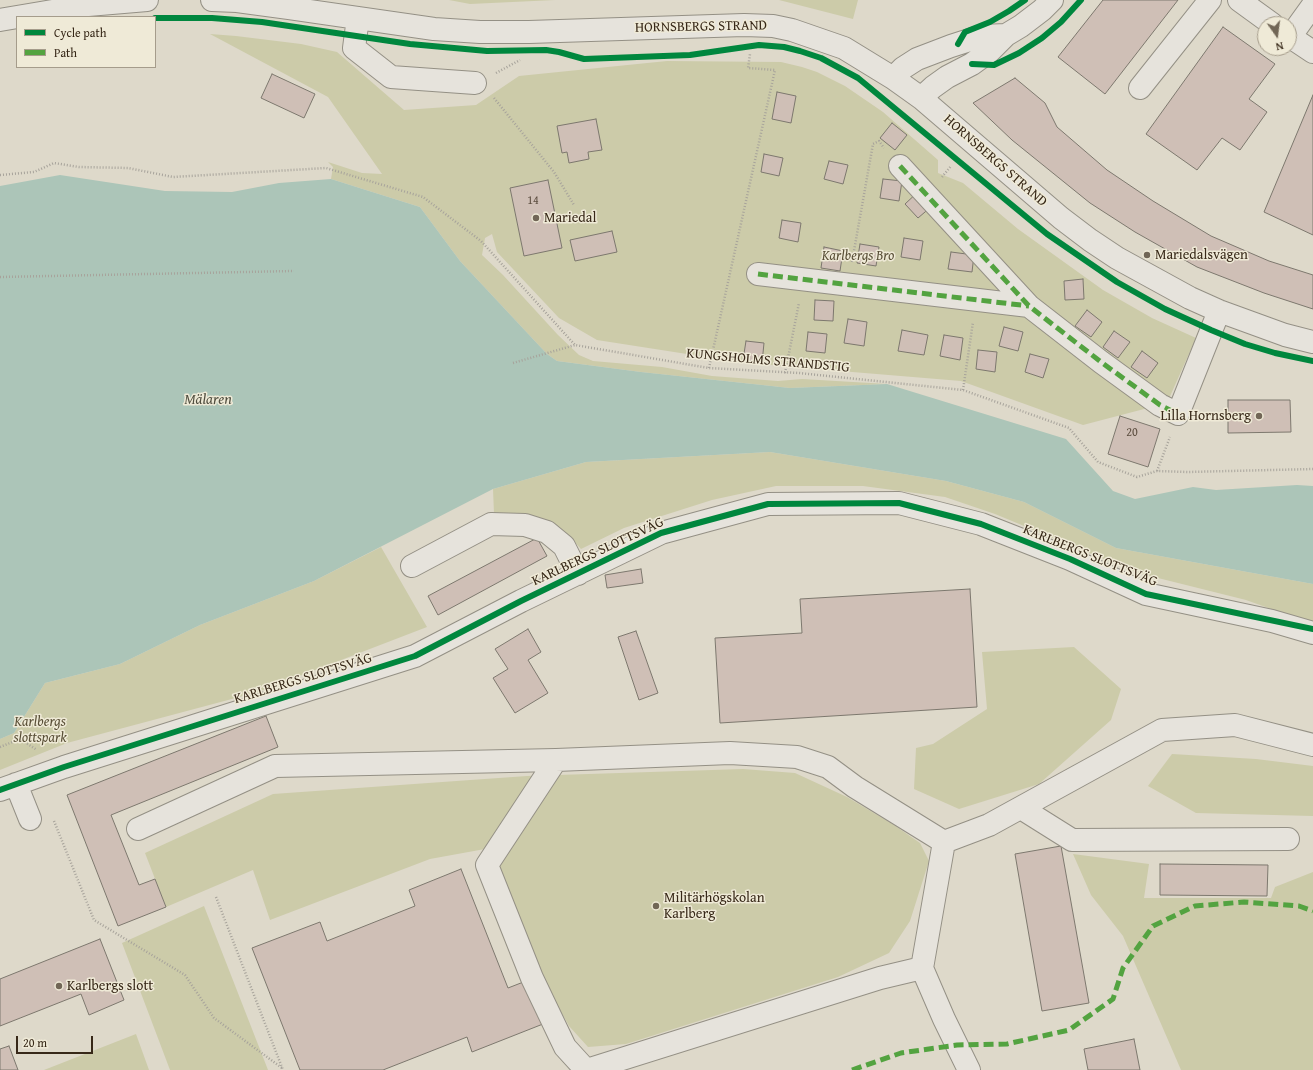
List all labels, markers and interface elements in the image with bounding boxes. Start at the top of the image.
legend [16,16,156,68]
north arrow [1257,16,1297,56]
street label: HORNSBERGS STRAND [635,17,767,37]
text: Cycle path [54,24,106,41]
text: N [1274,38,1285,55]
text: Path [54,44,77,61]
street label: HORNSBERGS STRAND [940,111,1050,211]
house number: 14 [527,194,539,208]
place label: Mariedal [544,210,596,226]
marker: Mariedal [531,213,541,223]
place label: Mariedalsvägen [1155,247,1248,263]
park label: Karlbergs Bro [822,248,894,264]
marker: Mariedalsvägen [1142,250,1152,260]
street label: KUNGSHOLMS STRANDSTIG [686,345,850,377]
water label: Mälaren [184,391,232,409]
place label: Lilla Hornsberg [1161,408,1251,424]
marker: Lilla Hornsberg [1254,411,1264,421]
house number: 20 [1126,426,1138,440]
street label: KARLBERGS SLOTTSVÄG [529,514,667,590]
street label: KARLBERGS SLOTTSVÄG [1020,521,1160,591]
street label: KARLBERGS SLOTTSVÄG [232,650,374,708]
park label: Karlbergs slottspark [13,714,67,746]
place label: Militärhögskolan Karlberg [664,890,765,922]
marker: Militärhögskolan Karlberg [651,901,661,911]
place label: Karlbergs slott [67,978,153,994]
marker: Karlbergs slott [54,981,64,991]
scale bar [18,1028,95,1054]
text: 20 m [23,1034,47,1051]

